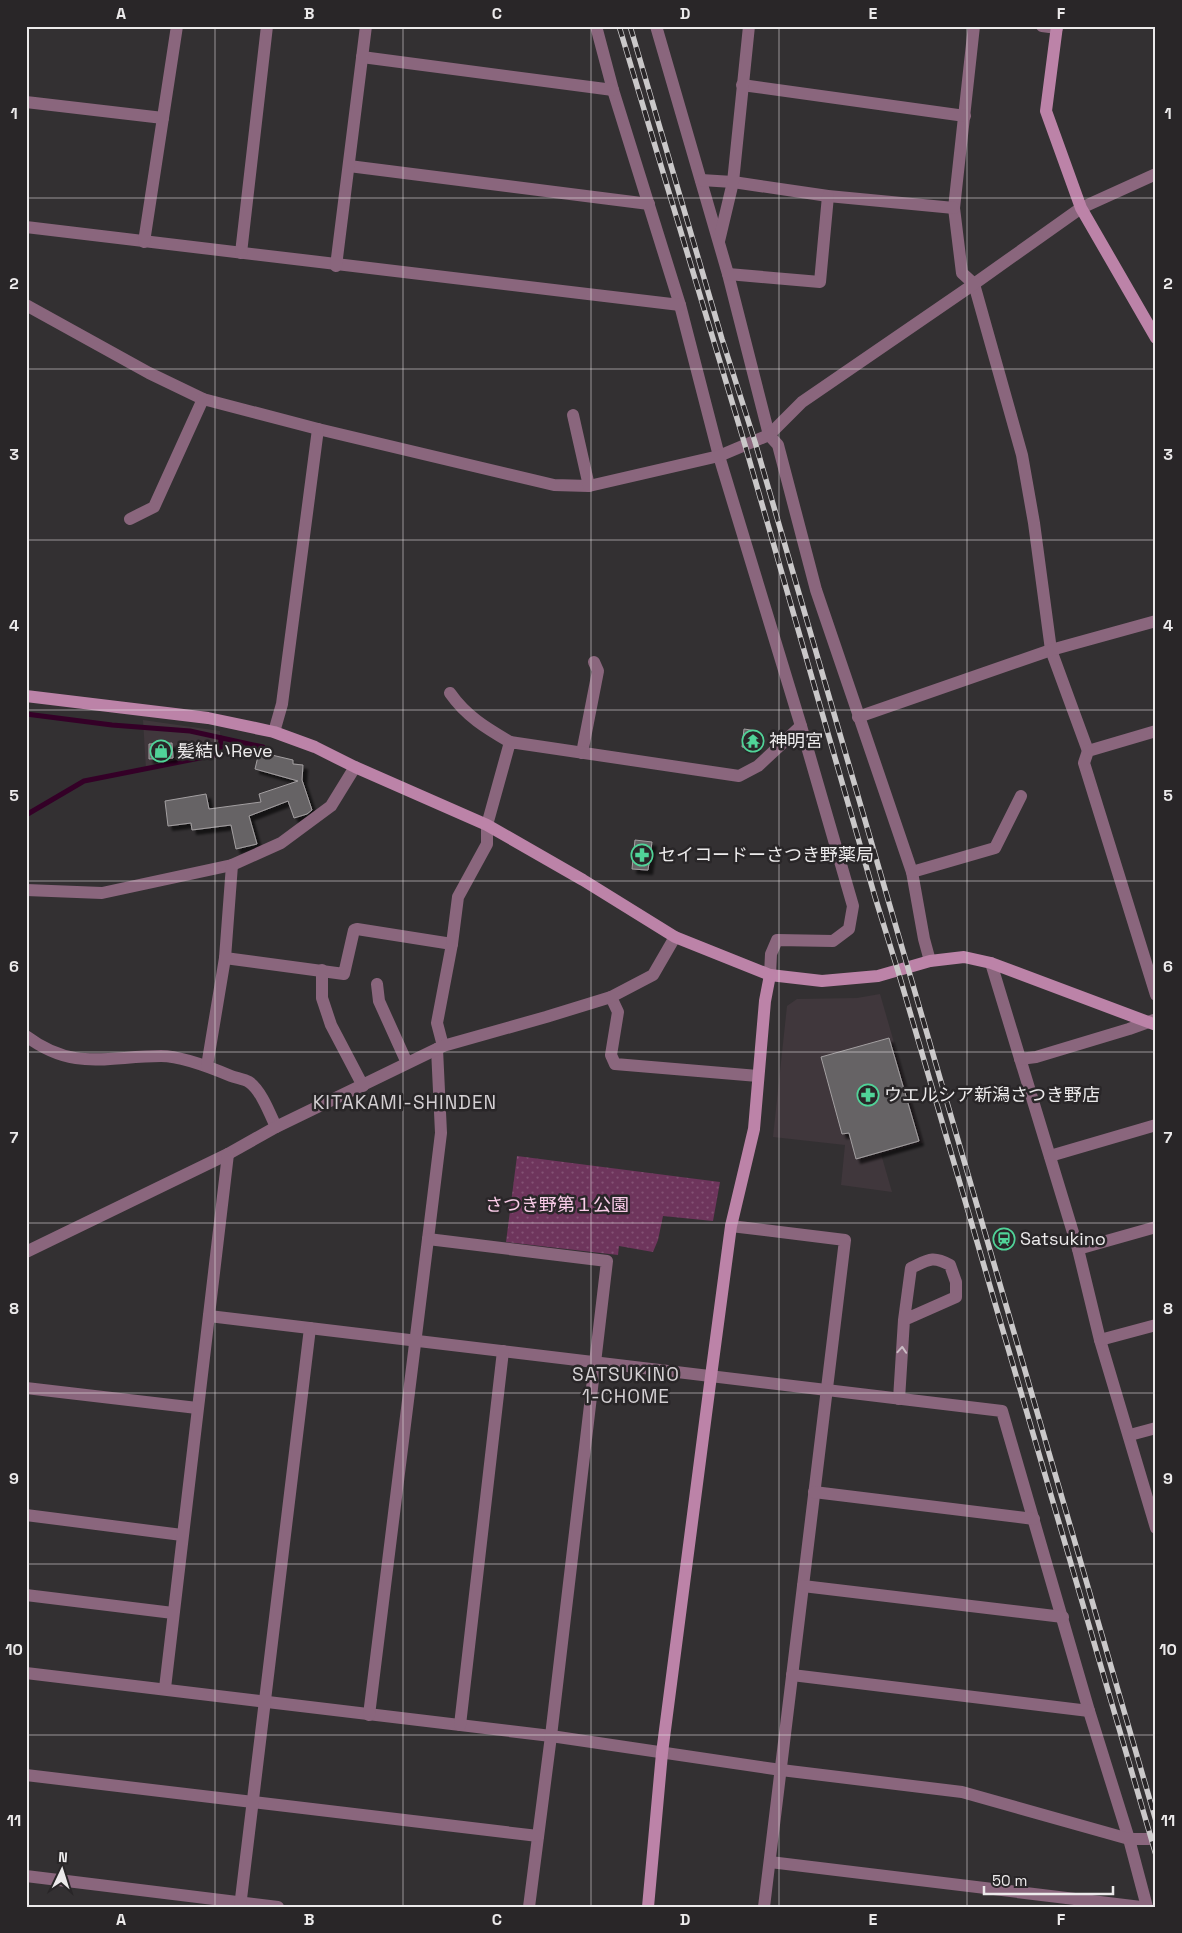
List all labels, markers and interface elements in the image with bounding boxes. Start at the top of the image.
text: A [116,3,126,24]
text: B [304,3,314,24]
text: C [492,3,502,24]
text: D [680,3,690,24]
text: E [869,3,878,24]
text: F [1057,3,1066,24]
text: 1 [10,103,18,124]
text: 1 [1164,103,1172,124]
text: 2 [9,273,19,294]
text: 2 [1163,273,1173,294]
text: 3 [9,444,19,465]
text: 3 [1163,444,1173,465]
text: 4 [9,615,19,636]
text: 4 [1163,615,1173,636]
temple icon: 神明宮 [741,729,765,753]
place label: 神明宮 [769,729,823,752]
shop icon: 髪結いReve [149,739,173,763]
place label: 髪結いReve [177,739,273,762]
text: 5 [9,785,19,806]
text: 5 [1163,785,1173,806]
pharmacy icon: セイコードーさつき野薬局 [630,843,654,867]
place label: セイコードーさつき野薬局 [658,843,874,866]
text: 6 [9,956,19,977]
text: 6 [1163,956,1173,977]
pharmacy icon: ウエルシア新潟さつき野店 [856,1083,880,1107]
place label: ウエルシア新潟さつき野店 [884,1083,1100,1106]
district label: KITAKAMI-SHINDEN [313,1090,497,1115]
text: 7 [10,1127,19,1148]
text: 7 [1164,1127,1173,1148]
park label: さつき野第１公園 [485,1193,629,1216]
station icon: Satsukino [992,1227,1016,1251]
place label: Satsukino [1020,1227,1106,1250]
text: 8 [9,1298,19,1319]
text: 8 [1163,1298,1173,1319]
one-way arrow [897,1346,908,1354]
district label: SATSUKINO 1-CHOME [572,1362,680,1409]
text: 9 [9,1468,19,1489]
text: 9 [1163,1468,1173,1489]
text: 10 [5,1639,23,1660]
text: 10 [1159,1639,1177,1660]
text: 11 [7,1810,21,1831]
text: 11 [1161,1810,1175,1831]
north arrow [38,1846,88,1896]
text: N [58,1848,68,1866]
scale bar [984,1863,1113,1895]
text: 50 m [992,1871,1027,1890]
text: A [116,1909,126,1930]
text: B [304,1909,314,1930]
text: C [492,1909,502,1930]
text: D [680,1909,690,1930]
text: E [869,1909,878,1930]
text: F [1057,1909,1066,1930]

